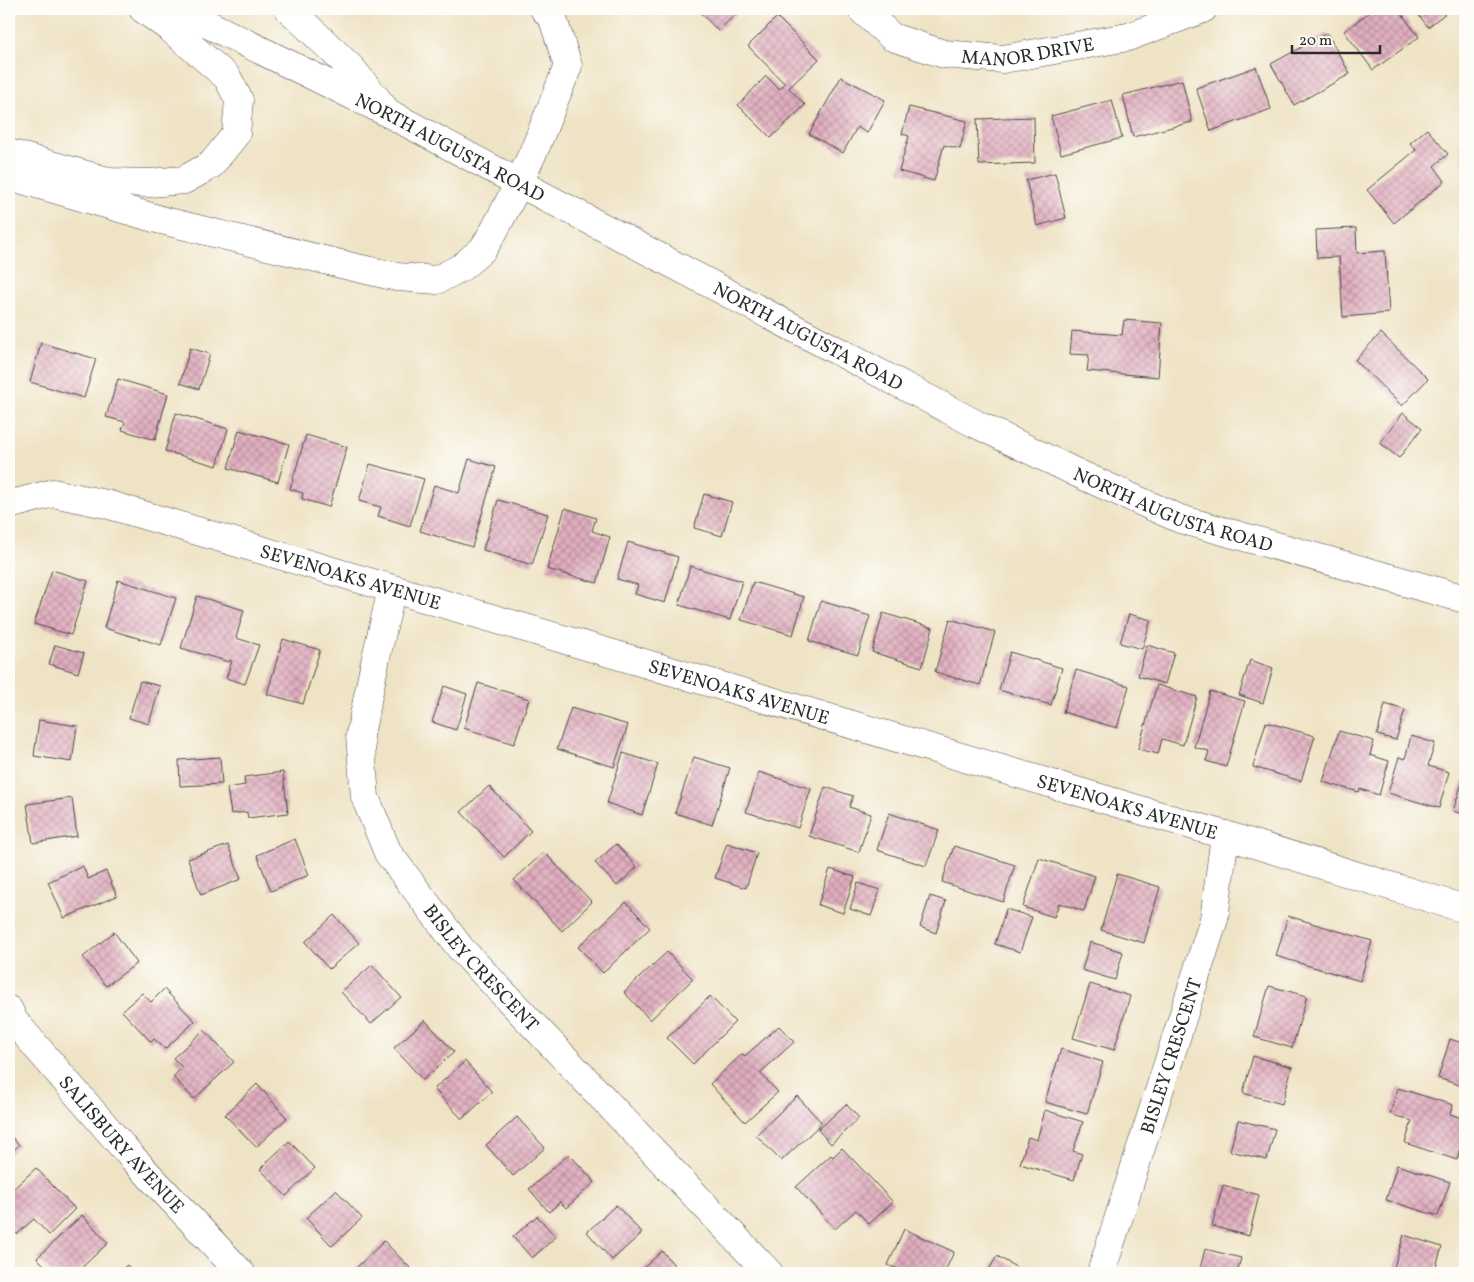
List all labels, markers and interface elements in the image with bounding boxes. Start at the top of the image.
scale bar [1292,22,1379,54]
text: 20 m [1299,31,1332,52]
street label: MANOR DRIVE [960,32,1097,74]
street label: NORTH AUGUSTA ROAD [350,88,549,209]
street label: NORTH AUGUSTA ROAD [708,277,907,398]
street label: NORTH AUGUSTA ROAD [1069,462,1276,559]
street label: SEVENOAKS AVENUE [257,539,444,617]
street label: SEVENOAKS AVENUE [645,654,832,732]
street label: SEVENOAKS AVENUE [1033,769,1221,847]
street label: BISLEY CRESCENT [416,899,544,1038]
street label: BISLEY CRESCENT [1135,975,1209,1138]
street label: SALISBURY AVENUE [52,1071,190,1220]

